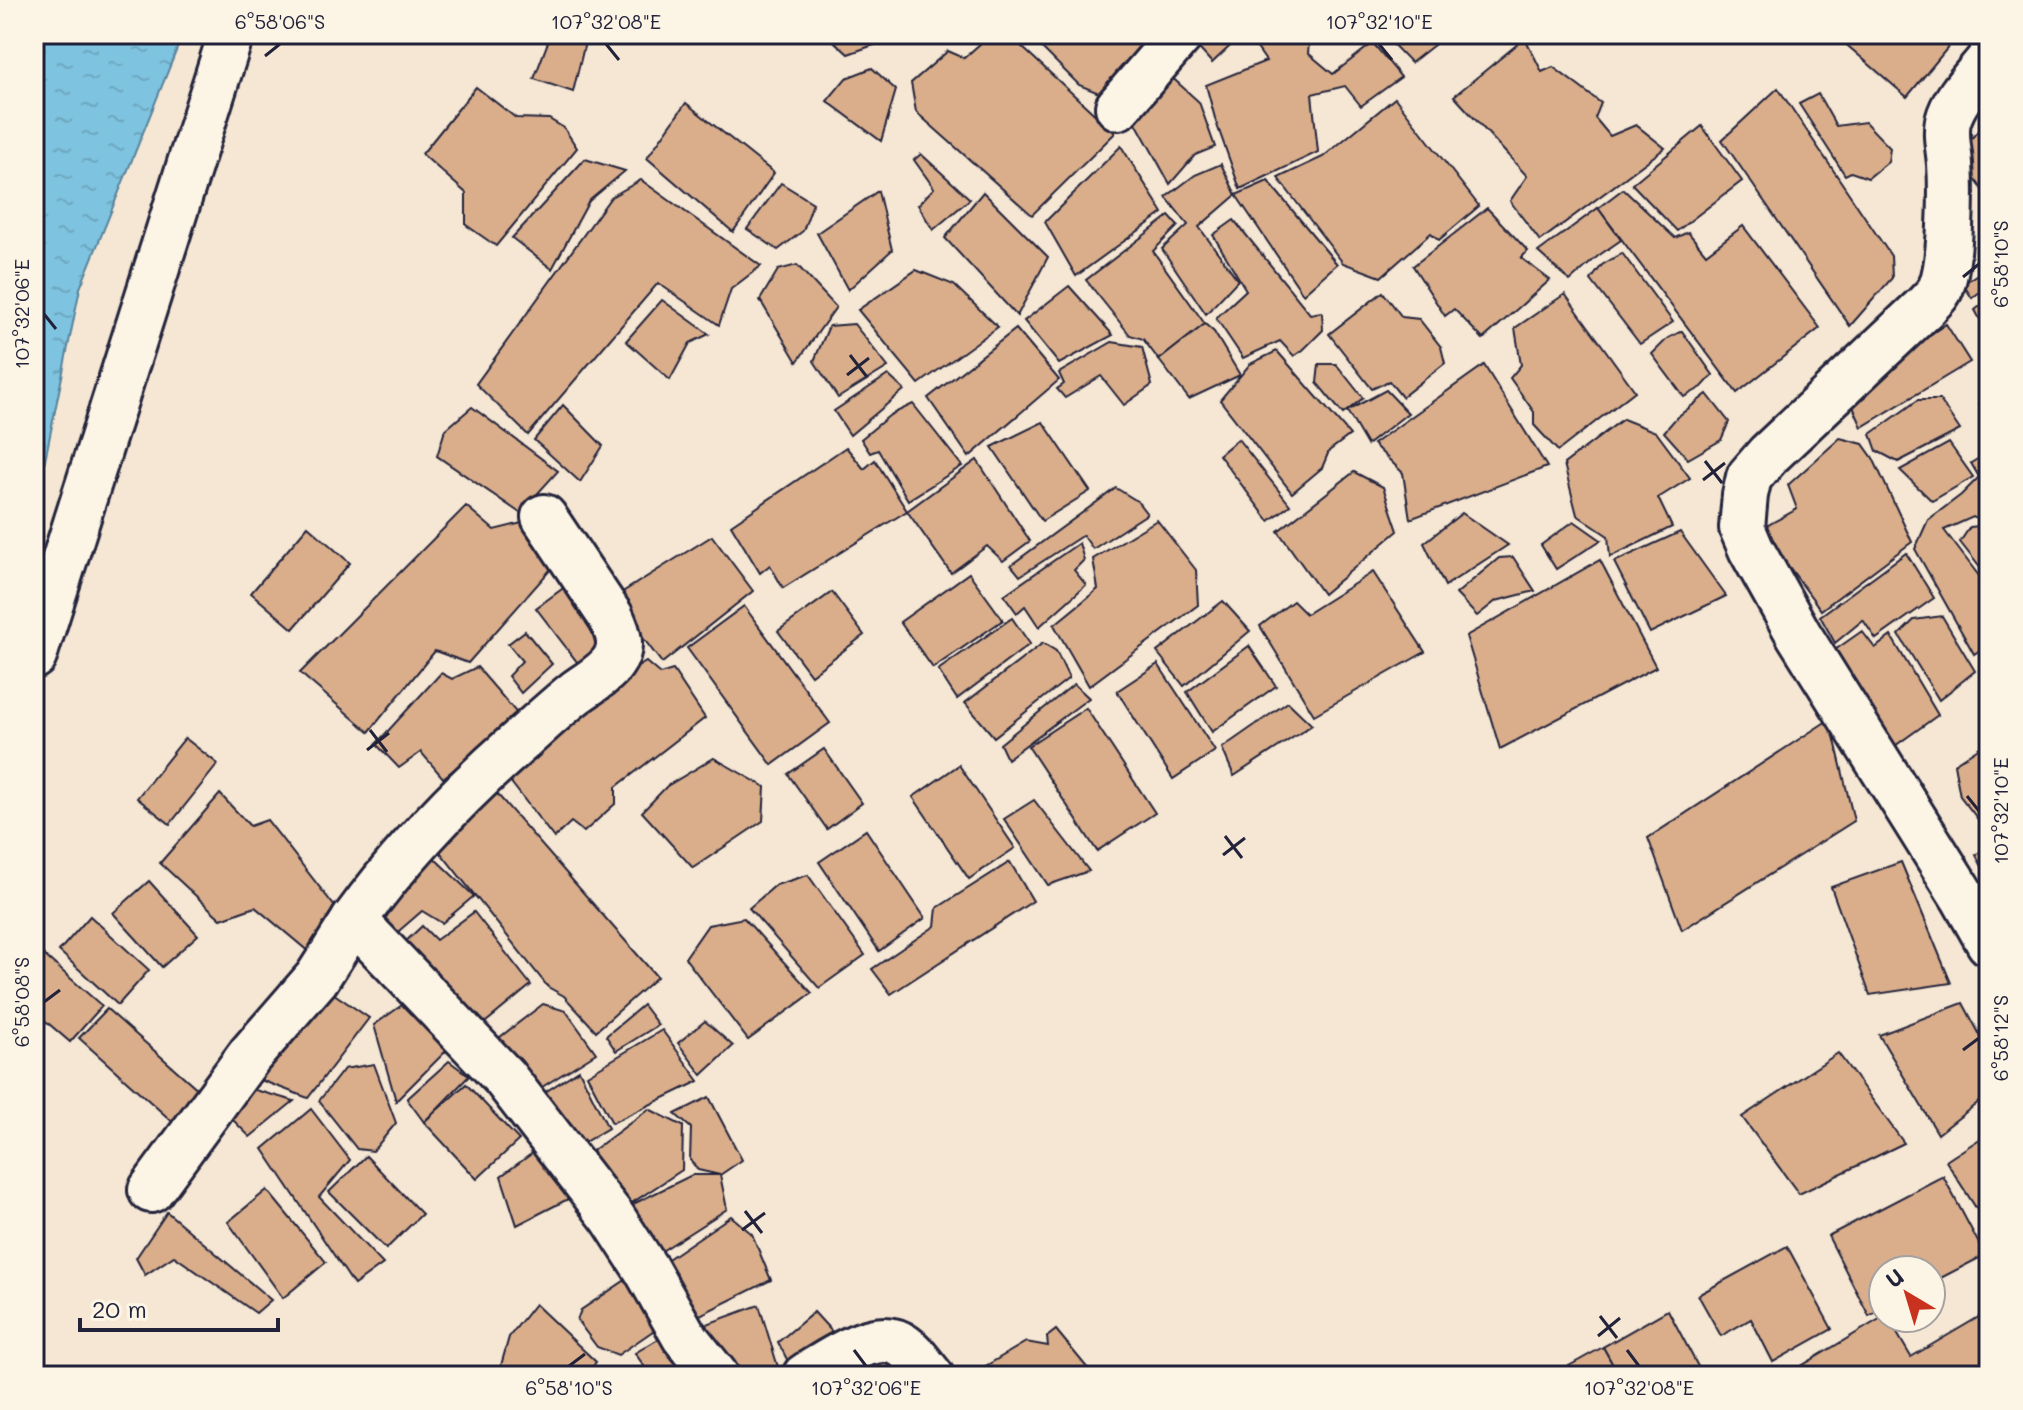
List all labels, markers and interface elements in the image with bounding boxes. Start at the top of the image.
text: 6°58'06"S [235,8,325,34]
text: 107°32'08"E [551,8,661,34]
text: 107°32'10"E [1325,8,1433,34]
text: 6°58'10"S [1987,220,2013,308]
text: 107°32'06"E [8,259,34,369]
text: 107°32'10"E [1987,757,2013,865]
text: 6°58'08"S [8,957,34,1047]
text: 6°58'12"S [1987,995,2013,1081]
north arrow [1867,1254,1947,1334]
text: U [1879,1262,1909,1294]
scale bar [80,1282,278,1332]
text: 20 m [92,1293,147,1324]
text: 6°58'10"S [525,1374,613,1400]
text: 107°32'06"E [811,1374,921,1400]
text: 107°32'08"E [1584,1374,1694,1400]

